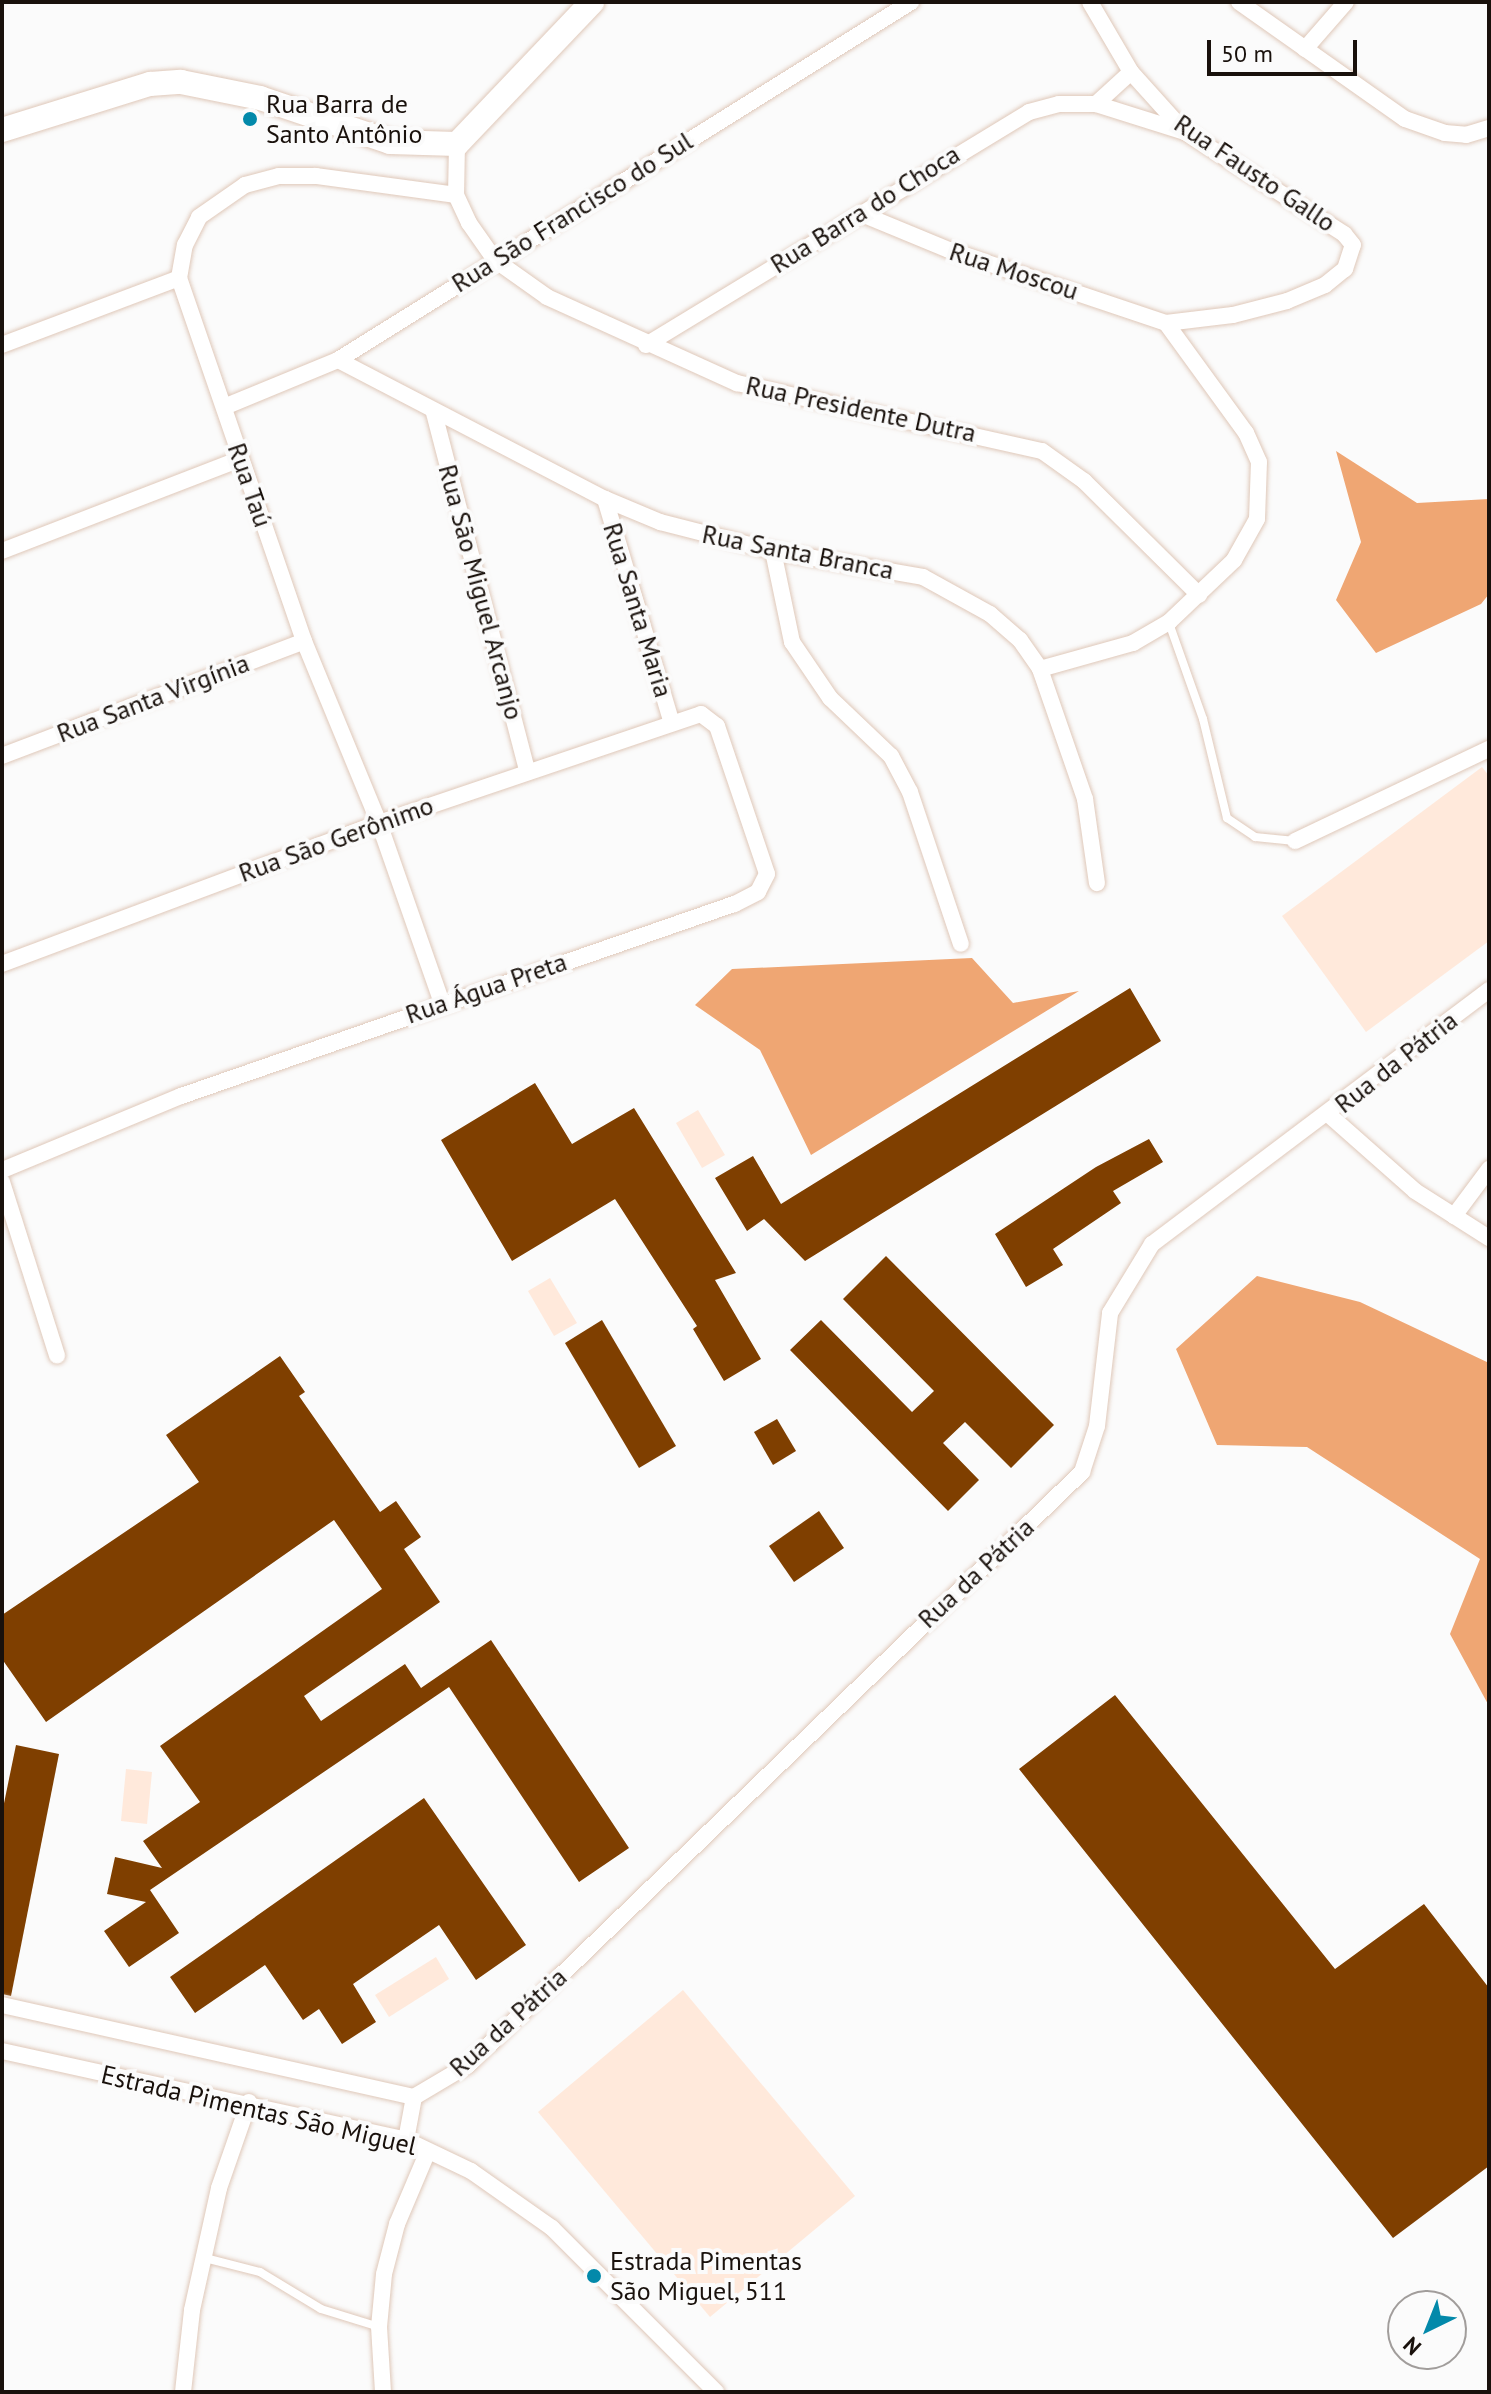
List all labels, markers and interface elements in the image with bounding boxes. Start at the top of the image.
scale bar [1211,24,1361,74]
text: 50 m [1221,38,1273,69]
place label: Rua Barra de Santo Antônio [266,88,423,150]
street label: Rua Fausto Gallo [1168,108,1342,238]
marker: Rua Barra de Santo Antônio [241,110,259,128]
street label: Rua São Francisco do Sul [446,125,698,299]
street label: Rua Barra do Choca [765,138,965,280]
street label: Rua Moscou [946,236,1082,306]
street label: Rua Presidente Dutra [743,369,979,449]
street label: Rua Taú [221,438,279,532]
street label: Rua São Miguel Arcanjo [432,461,530,723]
street label: Rua Santa Branca [700,518,896,586]
street label: Rua Santa Maria [597,519,679,701]
street label: Rua Santa Virgínia [52,647,254,749]
street label: Rua São Gerônimo [234,789,438,889]
street label: Rua Água Preta [401,946,571,1030]
street label: Rua da Pátria [1329,1004,1463,1120]
street label: Rua da Pátria [912,1511,1040,1635]
street label: Rua da Pátria [443,1961,573,2083]
street label: Estrada Pimentas São Miguel [98,2058,420,2162]
place label: Estrada Pimentas São Miguel, 511 [610,2245,802,2306]
marker: Estrada Pimentas São Miguel, 511 [585,2267,603,2285]
north arrow [1387,2290,1467,2370]
text: N [1397,2331,1427,2361]

